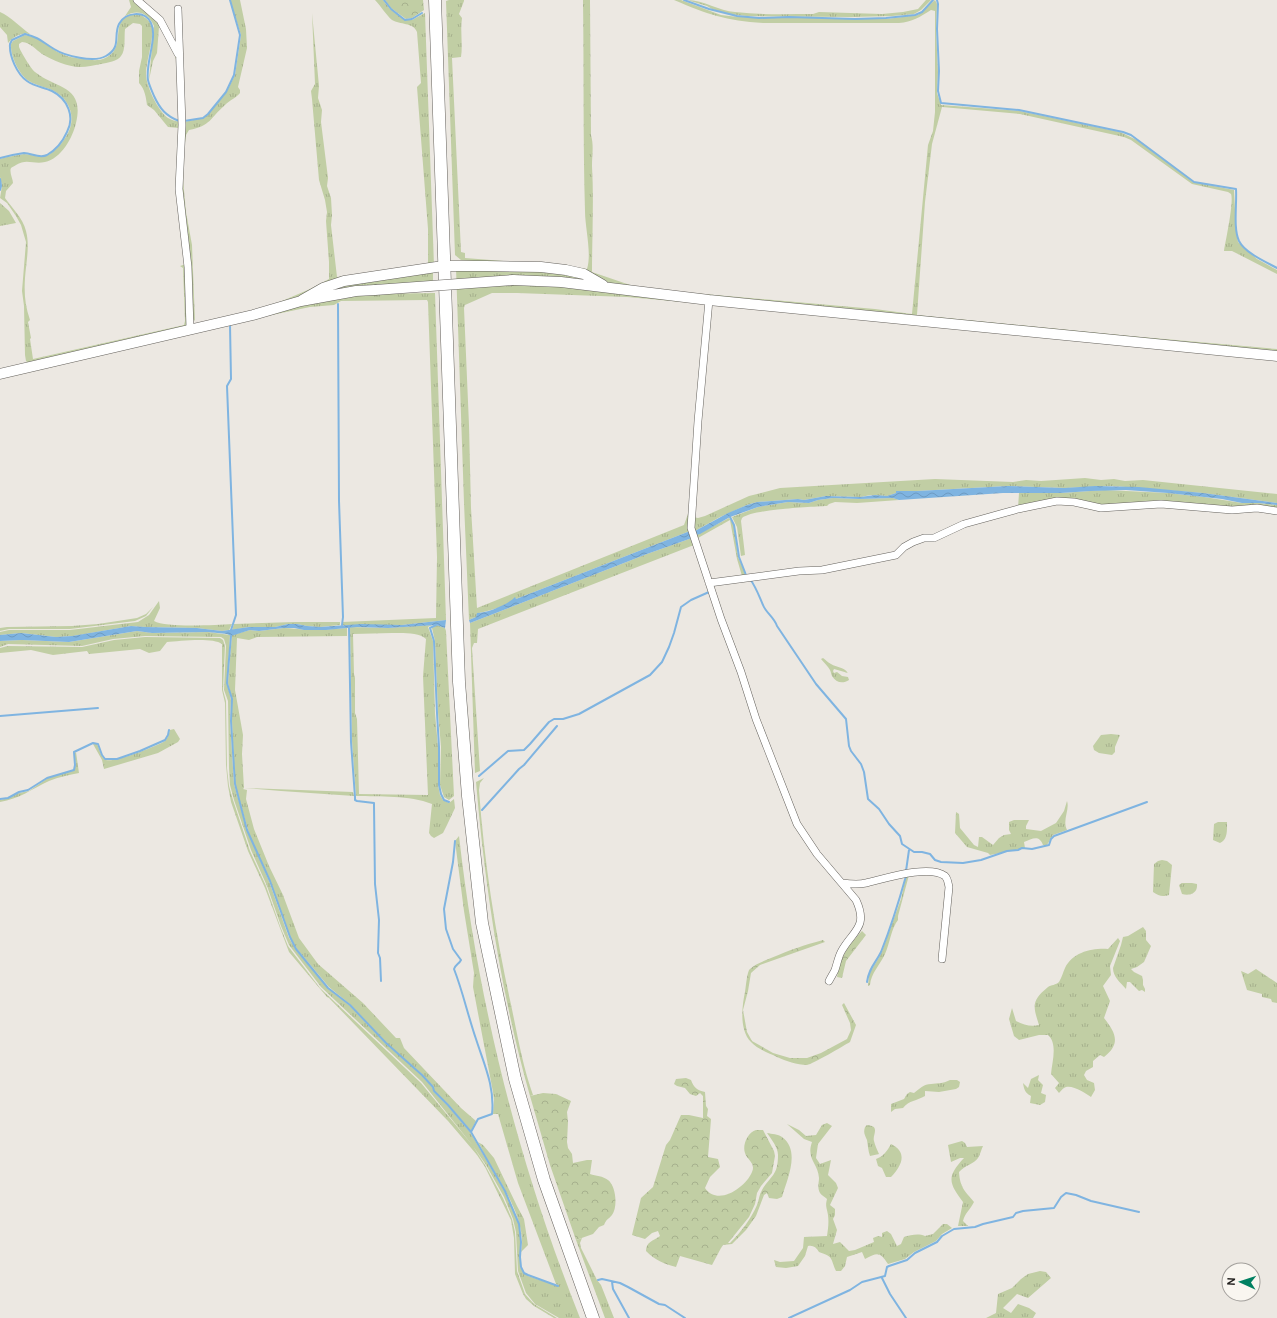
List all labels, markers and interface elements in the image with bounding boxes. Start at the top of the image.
north arrow [1221,1262,1261,1302]
text: N [1224,1277,1238,1286]

